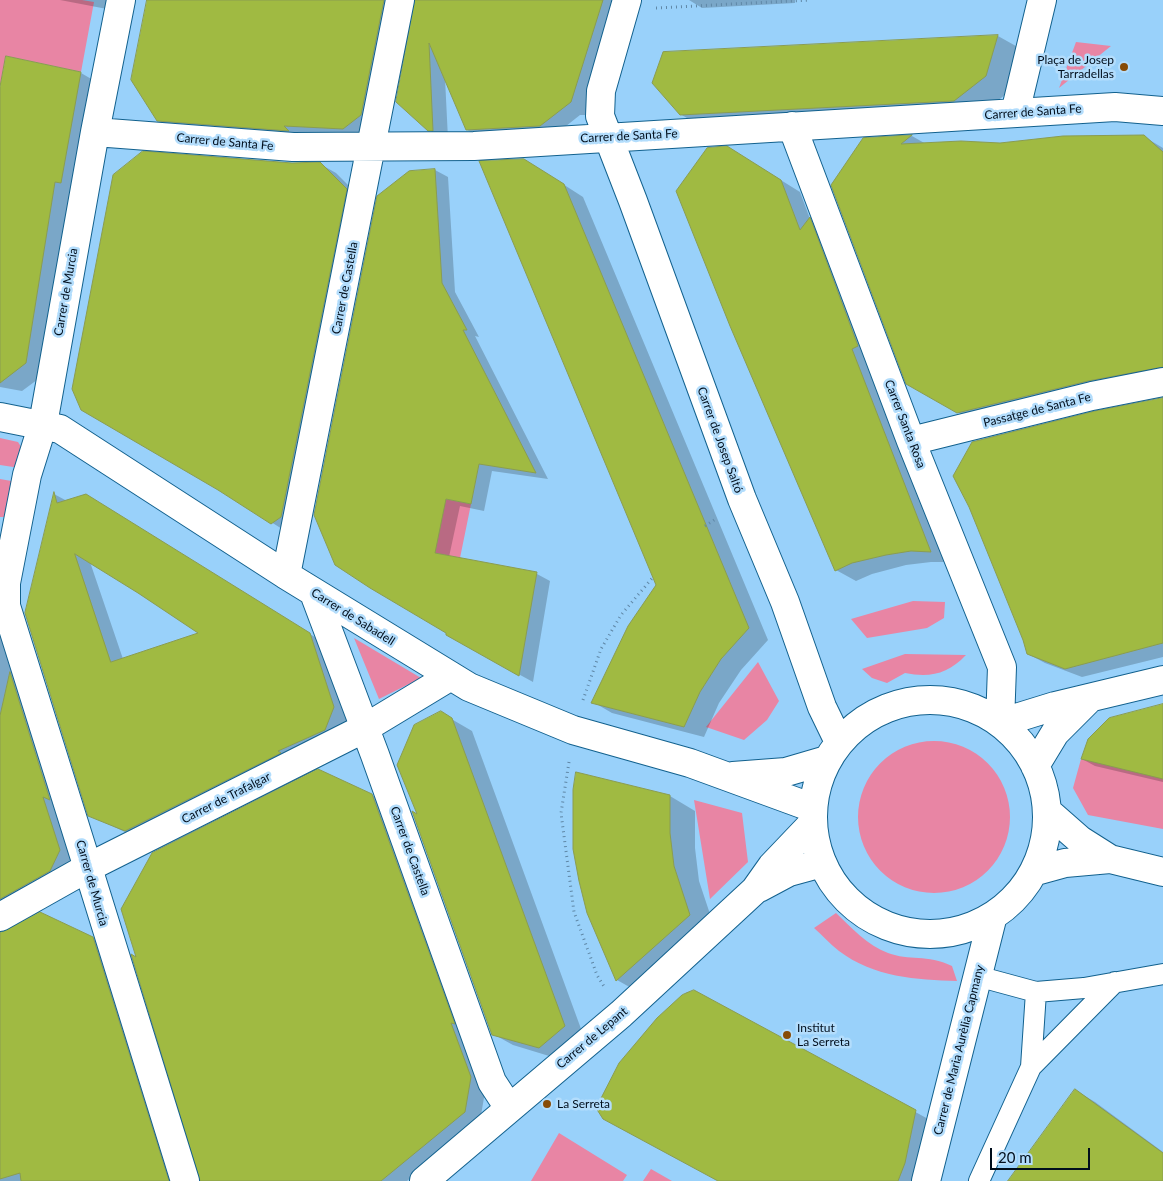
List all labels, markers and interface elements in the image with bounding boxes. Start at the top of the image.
place label: Plaça de Josep Tarradellas [1037,53,1114,81]
marker: Plaça de Josep Tarradellas [1118,61,1130,73]
street label: Carrer de Santa Fe [984,101,1082,123]
street label: Carrer de Santa Fe [580,126,678,146]
street label: Carrer de Santa Fe [176,131,274,153]
street label: Carrer de Castella [329,241,361,335]
street label: Carrer de Murcia [51,247,81,337]
street label: Carrer Santa Rosa [881,378,929,470]
street label: Carrer de Josep Saltó [694,385,746,495]
street label: Passatge de Santa Fe [982,390,1092,430]
street label: Carrer de Sabadell [308,585,398,649]
street label: Carrer de Trafalgar [179,769,273,827]
street label: Carrer de Castella [387,804,433,898]
street label: Carrer de Murcia [73,838,111,928]
street label: Carrer de Maria Aurèlia Capmany [931,963,987,1137]
street label: Carrer de Lepant [554,1004,630,1072]
place label: Institut La Serreta [797,1021,850,1049]
marker: Institut La Serreta [781,1029,793,1041]
place label: La Serreta [557,1097,610,1111]
marker: La Serreta [541,1098,553,1110]
scale bar [993,1138,1093,1170]
text: 20 m [998,1148,1032,1166]

